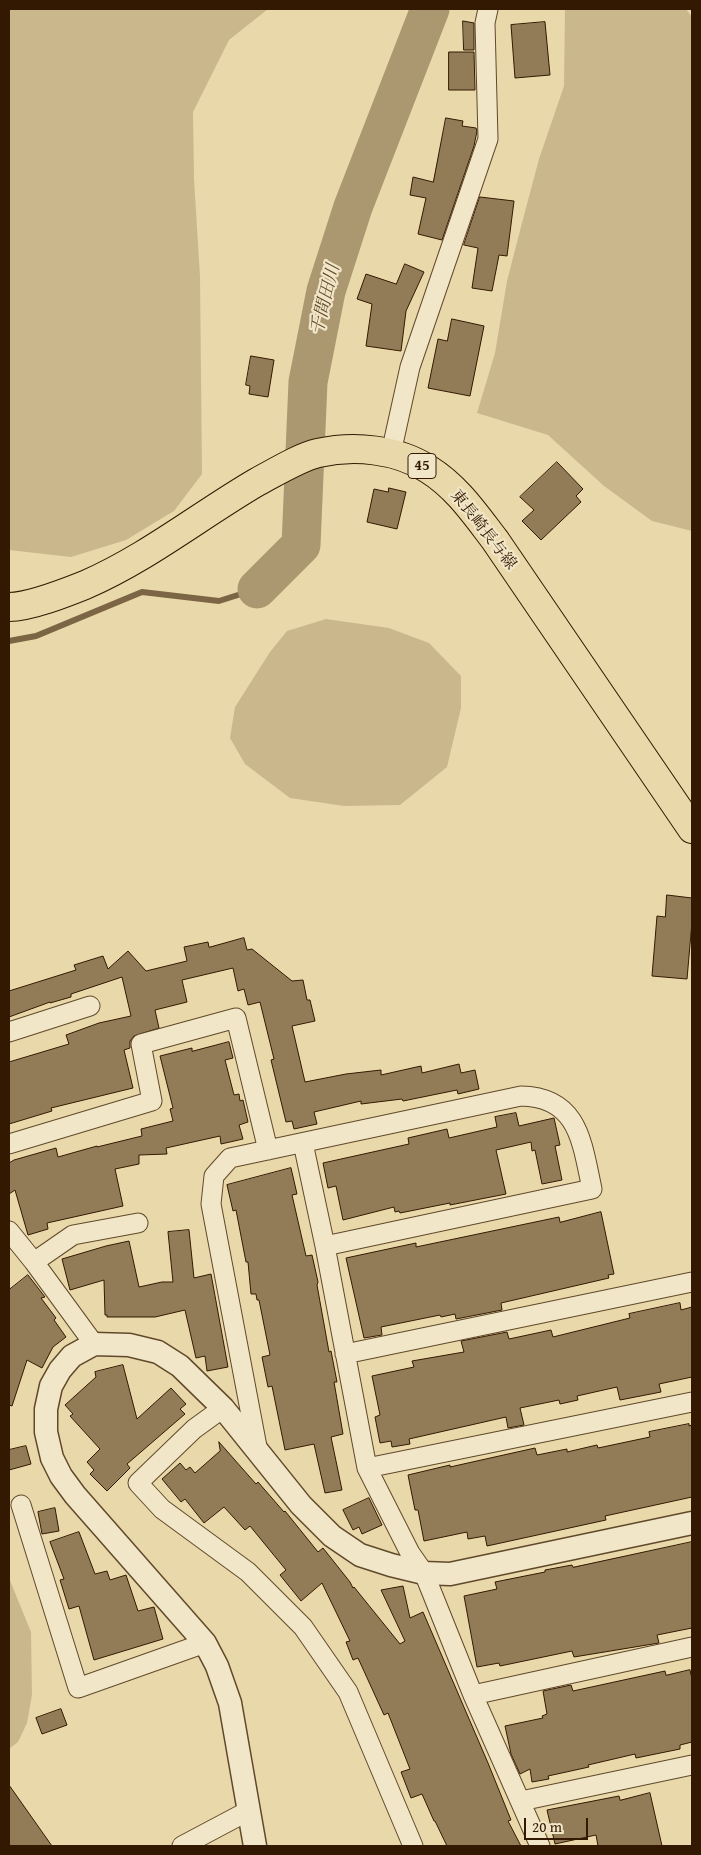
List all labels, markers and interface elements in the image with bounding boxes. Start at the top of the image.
water label: 千間田川 [307,262,345,338]
road number: 45 [408,454,436,478]
street label: 東長崎長与線 [446,486,520,574]
scale bar [526,1808,590,1840]
text: 20 m [532,1816,562,1837]

